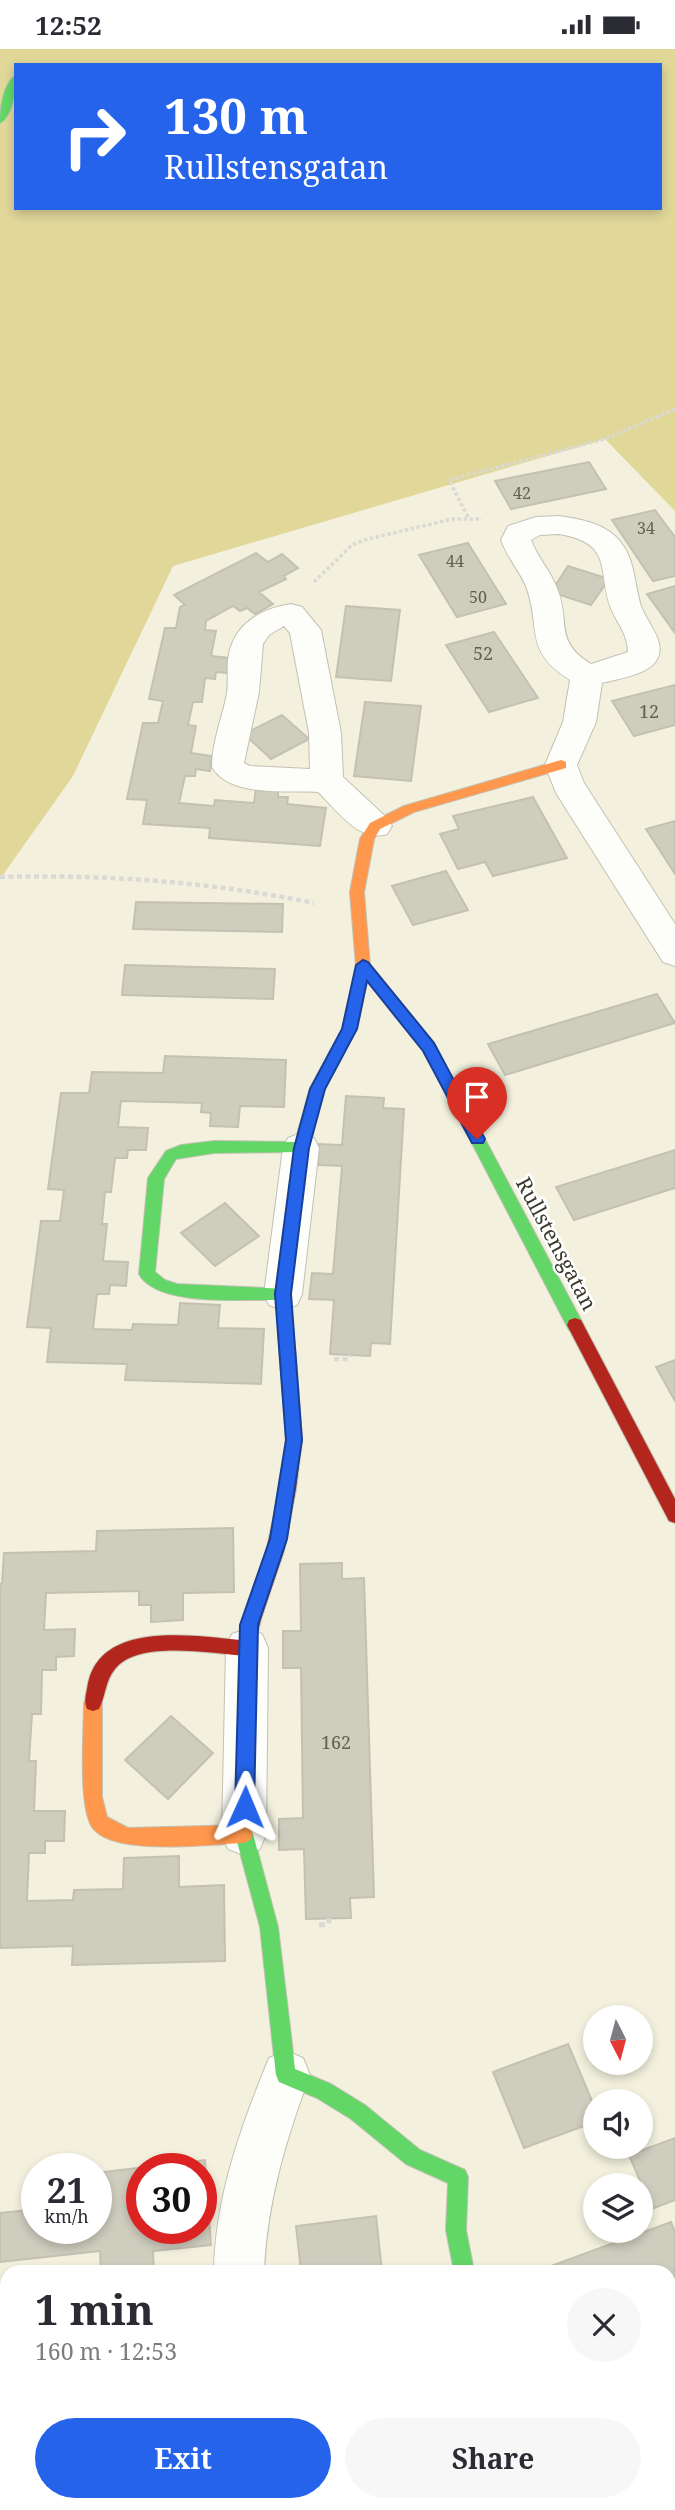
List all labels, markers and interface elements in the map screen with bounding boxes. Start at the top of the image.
text: 12:52 [35,7,102,43]
text: 130 m [164,82,308,148]
icon: right [49,91,140,182]
text: Rullstensgatan [164,145,388,188]
house number: 42 [513,482,531,504]
house number: 34 [637,517,655,539]
house number: 44 [446,550,464,572]
house number: 50 [469,586,487,608]
house number: 52 [473,641,493,665]
house number: 12 [639,699,659,723]
pin [447,1067,507,1139]
icon: arrive [458,1078,496,1116]
street label: Rullstensgatan [510,1172,604,1315]
house number: 162 [321,1730,351,1754]
position arrow [208,1770,282,1844]
north arrow [583,2005,653,2075]
map controls [583,2005,653,2243]
button: sound [583,2089,653,2159]
speed limit sign: 30 [126,2153,217,2244]
text: 21 [47,2166,86,2213]
button: layers [583,2173,653,2243]
text: km/h [44,2204,89,2228]
text: 1 min [35,2280,154,2337]
button: close [567,2288,641,2362]
text: 160 m · 12:53 [35,2335,177,2367]
button: Exit [35,2418,331,2498]
button: Share [345,2418,641,2498]

